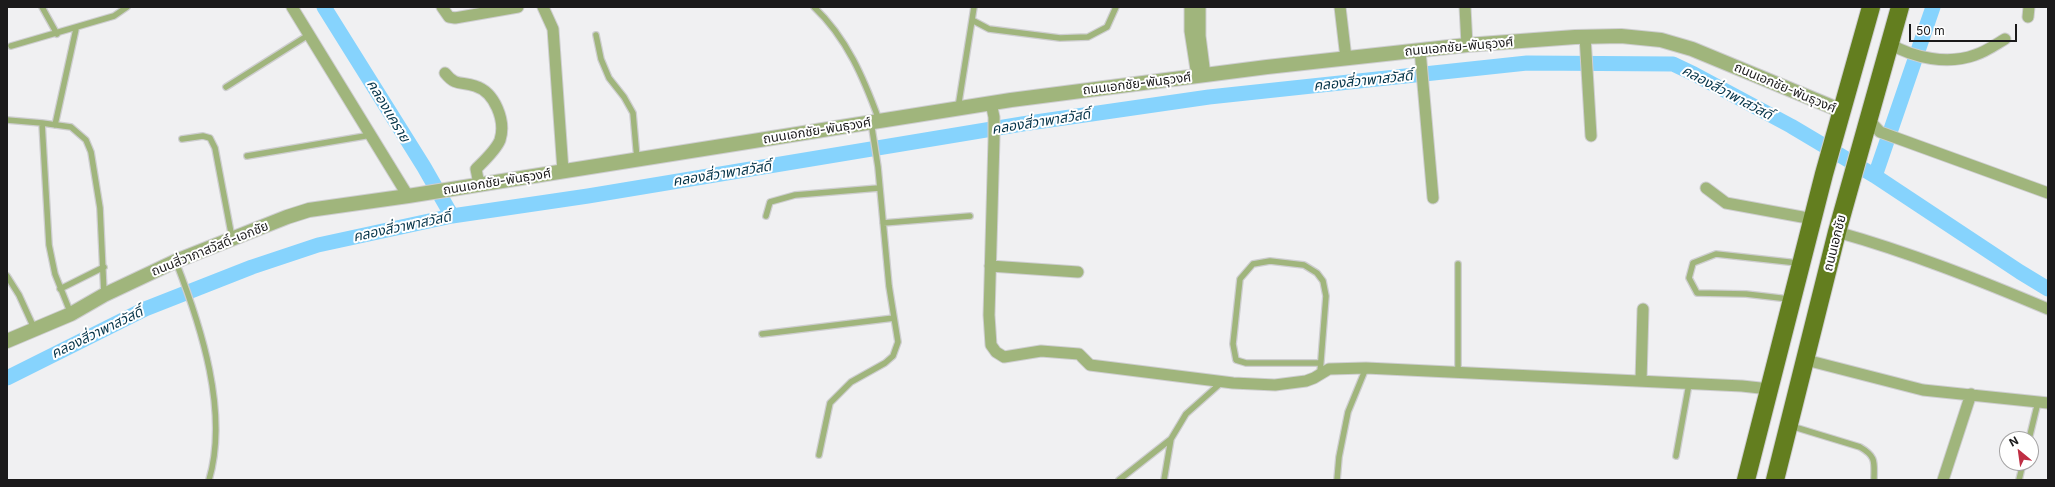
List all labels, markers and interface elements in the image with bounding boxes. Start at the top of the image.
scale bar [1911,16,2019,42]
text: 50 m [1916,23,1945,38]
street label: ถนนเอกชัย-พันธุวงศ์ [1404,34,1514,60]
street label: ถนนเอกชัย-พันธุวงศ์ [1732,59,1838,117]
water label: คลองสี่วาพาสวัสดิ์ [1679,62,1775,124]
water label: คลองสี่วาพาสวัสดิ์ [1313,67,1413,95]
street label: ถนนเอกชัย-พันธุวงศ์ [1082,70,1192,98]
water label: คลองเเคราย [363,77,413,145]
water label: คลองสี่วาพาสวัสดิ์ [990,106,1092,138]
street label: ถนนเอกชัย-พันธุวงศ์ [762,115,872,147]
water label: คลองสี่วาพาสวัสดิ์ [671,158,773,190]
street label: ถนนเอกชัย-พันธุวงศ์ [442,166,552,198]
water label: คลองสี่วาพาสวัสดิ์ [352,208,452,246]
street label: ถนนเอกชัย [1820,213,1850,273]
street label: ถนนสี่วาภาสวัสดิ์-เอกชัย [149,218,271,280]
water label: คลองสี่วาพาสวัสดิ์ [49,304,145,362]
north arrow [1999,431,2039,471]
text: N [2007,433,2021,450]

